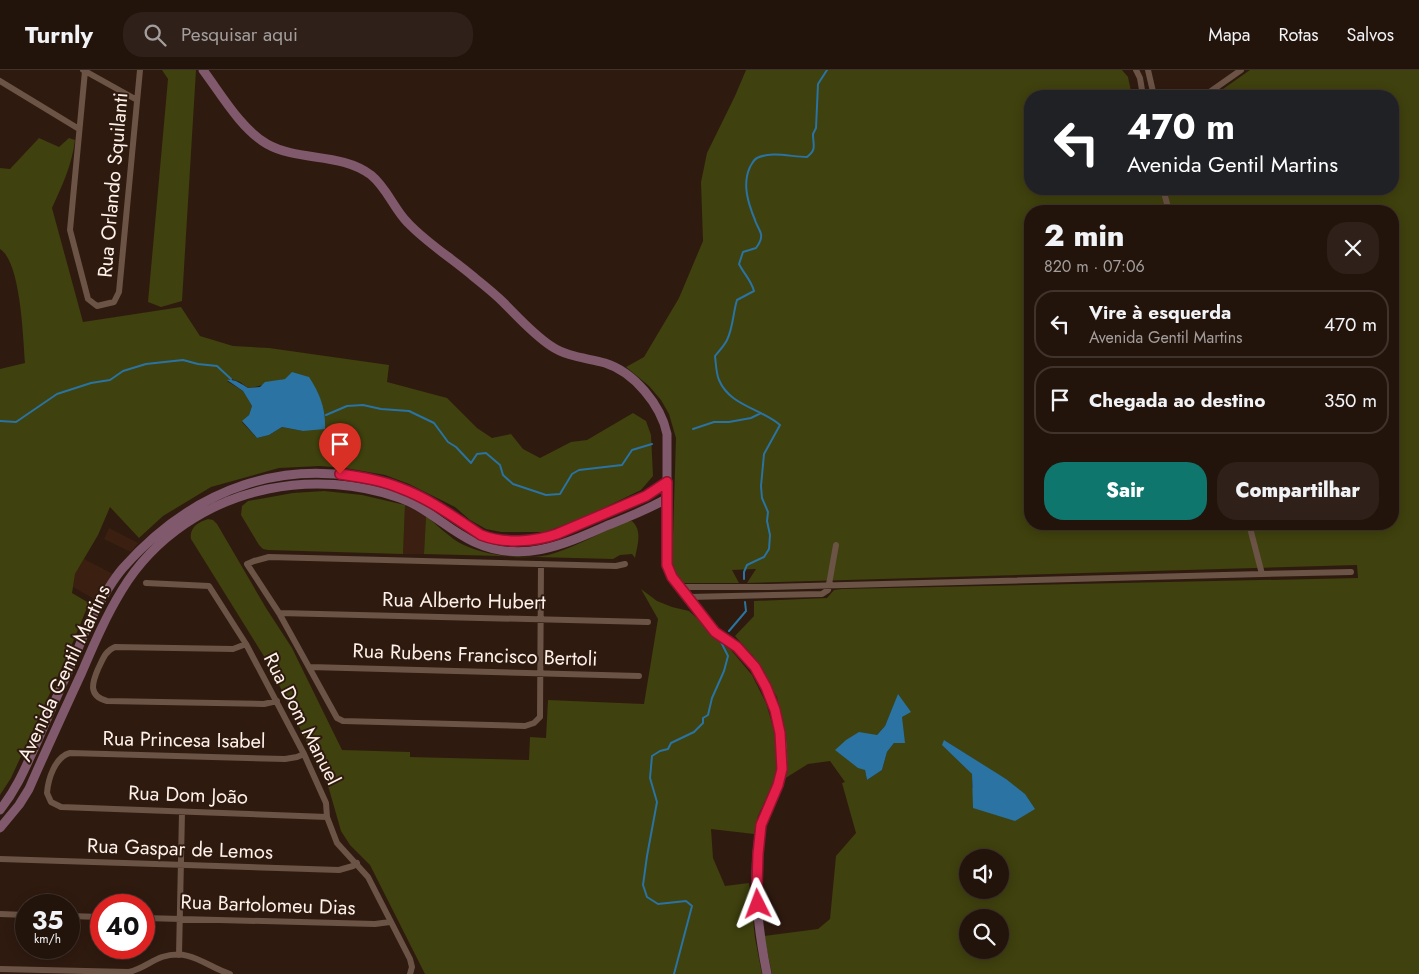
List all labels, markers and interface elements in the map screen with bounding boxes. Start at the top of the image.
search box [123,12,473,57]
text: Turnly [25,17,93,52]
icon: search [141,21,169,49]
text: Pesquisar aqui [181,21,298,48]
text: Mapa [1208,22,1250,48]
text: Rotas [1278,22,1319,48]
text: Salvos [1347,22,1394,48]
street label: Rua Orlando Squilanti [90,91,136,279]
text: 470 m [1127,102,1235,152]
icon: left [1044,110,1109,175]
text: Avenida Gentil Martins [1127,148,1338,180]
text: 2 min [1044,214,1125,257]
button: close [1327,222,1379,274]
text: 820 m · 07:06 [1044,255,1145,278]
text: Vire à esquerda [1089,299,1231,326]
icon: left [1046,310,1074,338]
text: 470 m [1324,311,1377,338]
text: Avenida Gentil Martins [1089,326,1243,349]
icon: arrive [1046,386,1074,414]
text: Chegada ao destino [1089,387,1265,414]
text: 350 m [1324,387,1377,414]
pin [319,423,361,474]
icon: arrive [326,430,354,458]
button: Sair [1044,462,1207,520]
button: Compartilhar [1217,462,1379,520]
street label: Avenida Gentil Martins [10,580,118,766]
street label: Rua Alberto Hubert [382,585,546,617]
street label: Rua Rubens Francisco Bertoli [352,636,598,674]
street label: Rua Dom Manuel [256,648,348,790]
street label: Rua Princesa Isabel [102,724,266,756]
street label: Rua Dom João [128,778,248,812]
street label: Rua Gaspar de Lemos [87,831,273,867]
map controls [959,849,1009,959]
button: sound [959,849,1009,899]
position arrow [731,877,783,929]
street label: Rua Bartolomeu Dias [180,887,356,923]
speed limit sign: 40 [90,894,155,959]
text: 35 [32,902,63,938]
button: search [959,909,1009,959]
text: km/h [34,930,61,948]

